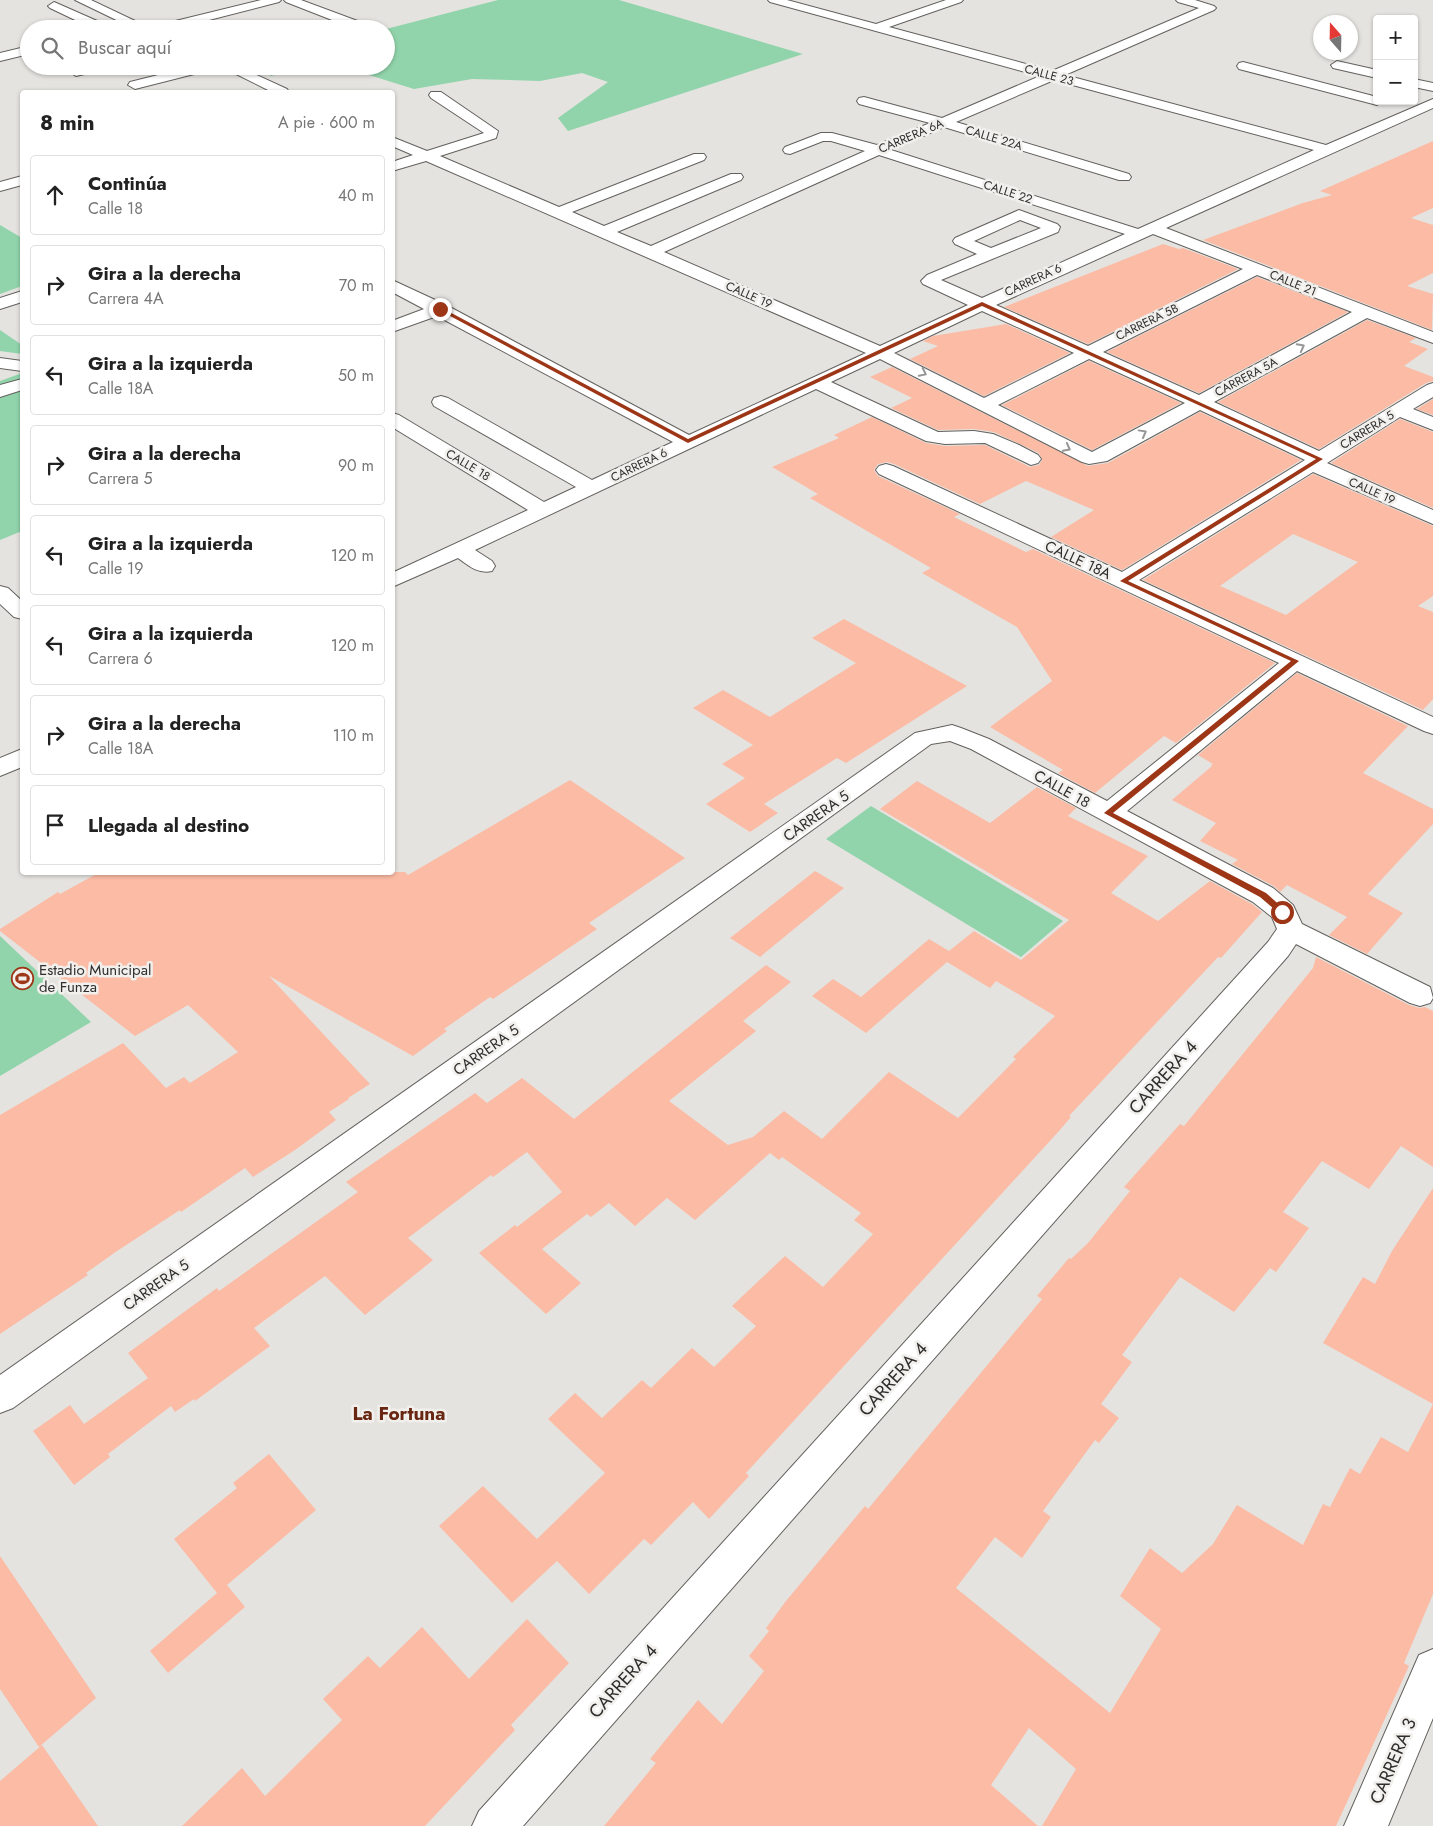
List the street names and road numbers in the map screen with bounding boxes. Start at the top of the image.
street label: CALLE 23 [1022,60,1076,90]
street label: CARRERA 6A [876,114,946,158]
street label: CALLE 22A [963,121,1025,155]
street label: CALLE 22 [981,176,1035,208]
street label: CARRERA 6 [1001,259,1065,301]
street label: CALLE 21 [1267,265,1319,301]
street label: CALLE 19 [723,277,775,313]
street label: CARRERA 5B [1113,299,1182,345]
street label: CARRERA 5A [1211,353,1281,401]
street label: CARRERA 5 [1336,406,1398,454]
street label: CARRERA 6 [608,443,671,486]
street label: CALLE 18 [442,445,494,485]
street label: CALLE 19 [1346,473,1398,509]
street label: CALLE 18A [1041,535,1115,585]
street label: CALLE 18 [1030,765,1094,813]
street label: CARRERA 5 [778,785,854,847]
street label: CARRERA 5 [448,1019,524,1081]
street label: CARRERA 4 [1123,1034,1203,1120]
street label: CARRERA 5 [118,1254,194,1316]
street label: CARRERA 4 [853,1336,933,1422]
street label: CARRERA 4 [583,1638,663,1724]
street label: CARRERA 3 [1363,1714,1423,1808]

